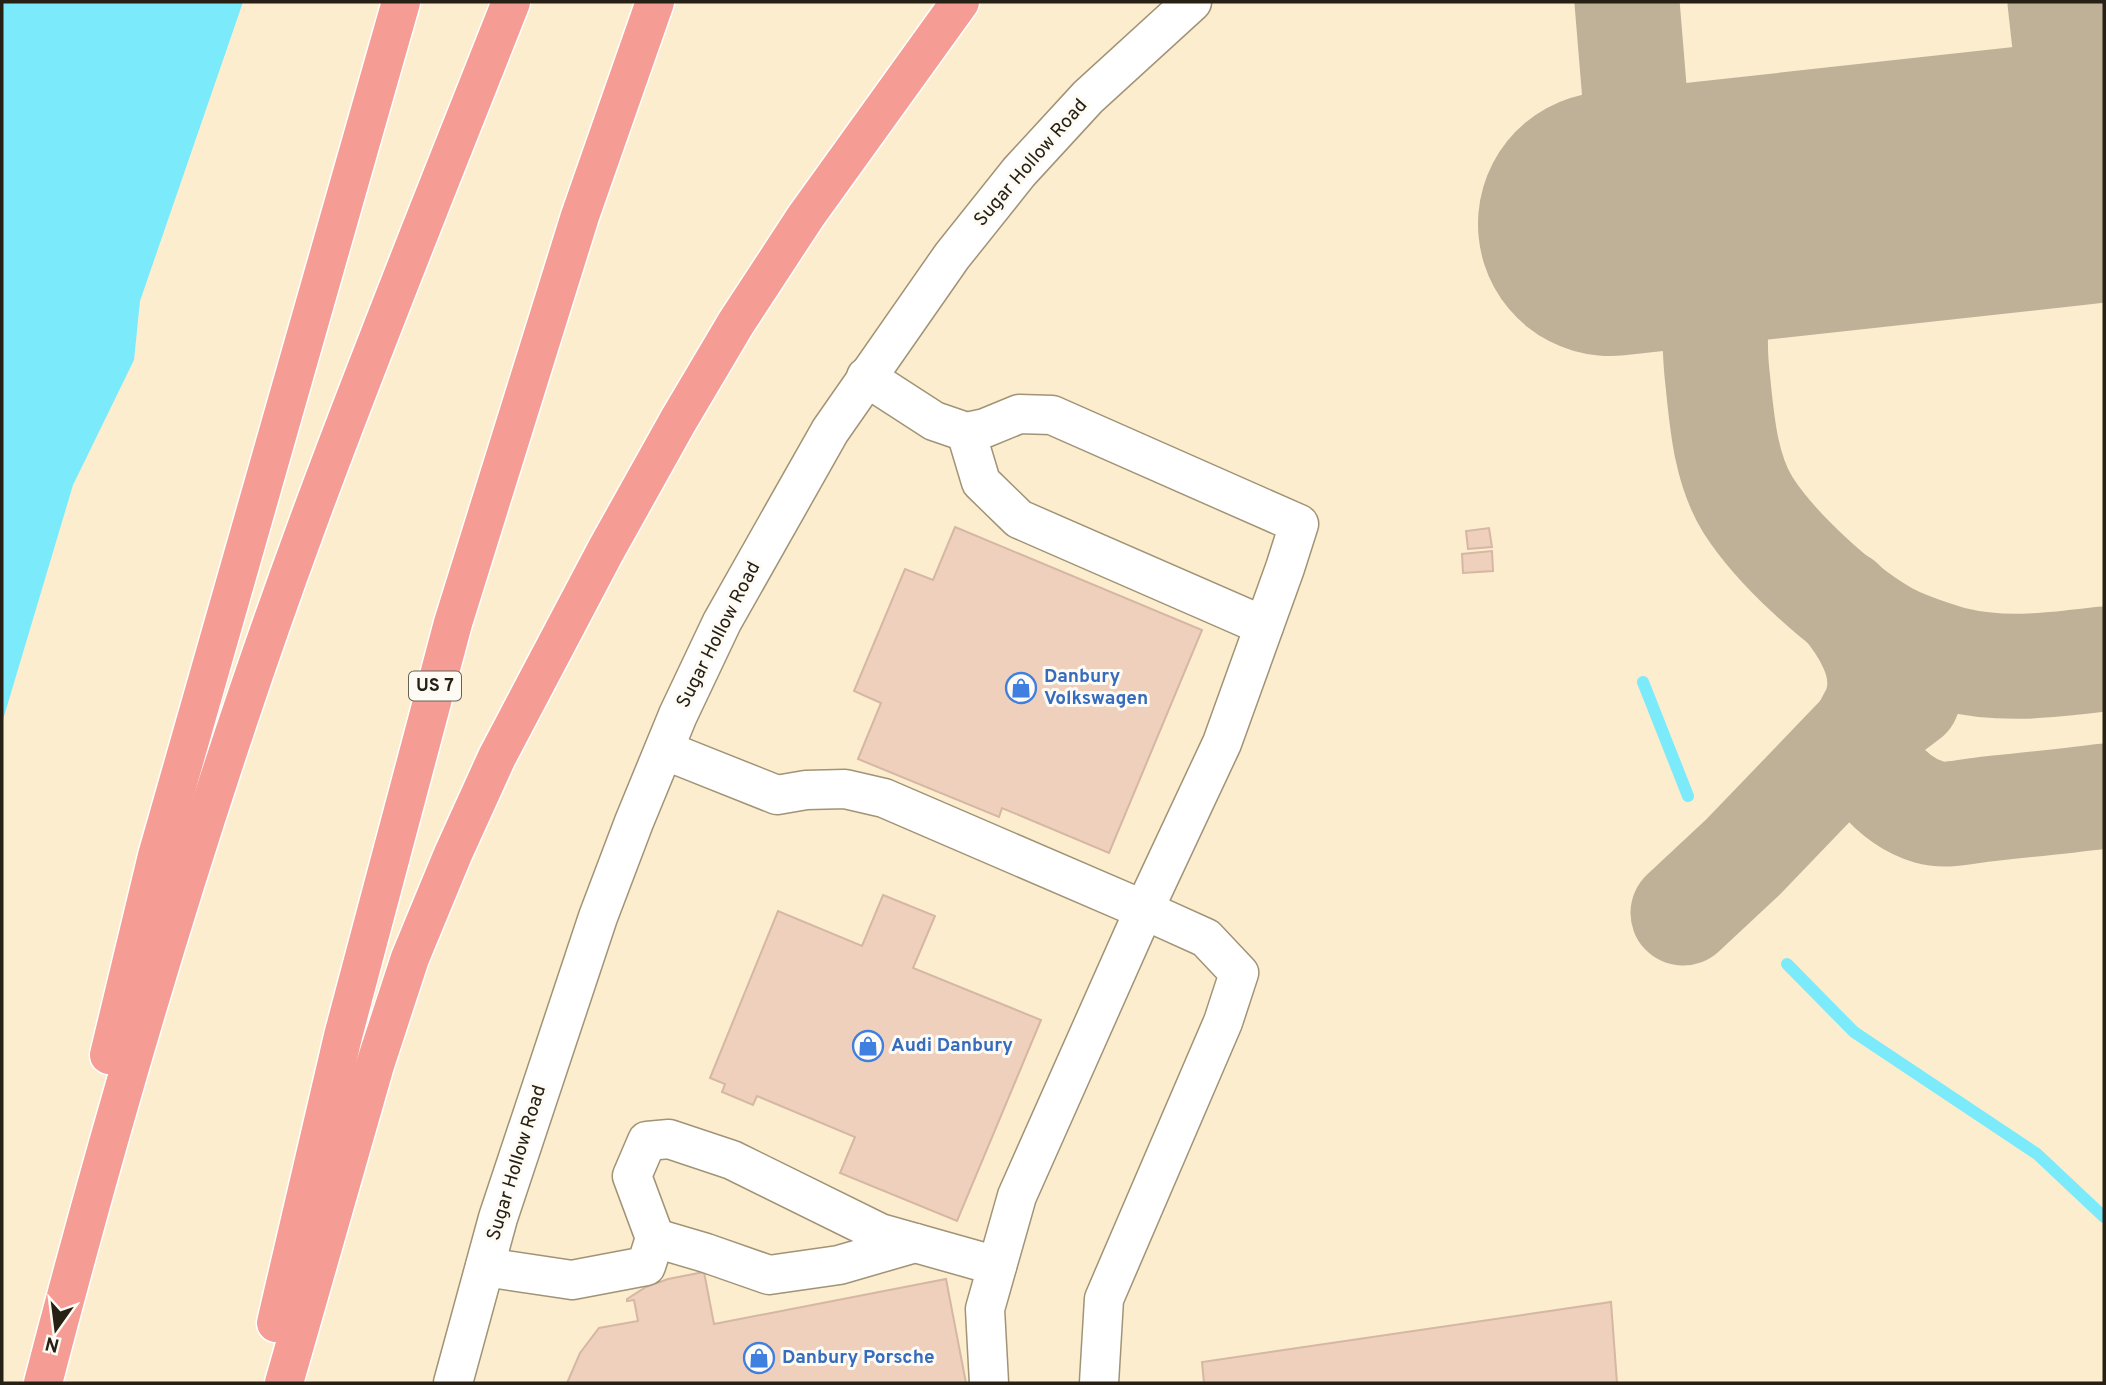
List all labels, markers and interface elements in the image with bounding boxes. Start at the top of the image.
street label: Sugar Hollow Road [969,94,1093,232]
street label: Sugar Hollow Road [672,558,766,712]
place label: Danbury Volkswagen [1044,665,1148,711]
shop icon: Danbury Volkswagen [1004,671,1038,705]
road number: US 7 [409,672,461,700]
shop icon: Audi Danbury [851,1029,885,1063]
place label: Audi Danbury [891,1034,1013,1058]
street label: Sugar Hollow Road [482,1082,552,1244]
north arrow [21,1294,91,1364]
text: N [43,1330,62,1357]
shop icon: Danbury Porsche [742,1341,776,1375]
place label: Danbury Porsche [782,1346,935,1370]

